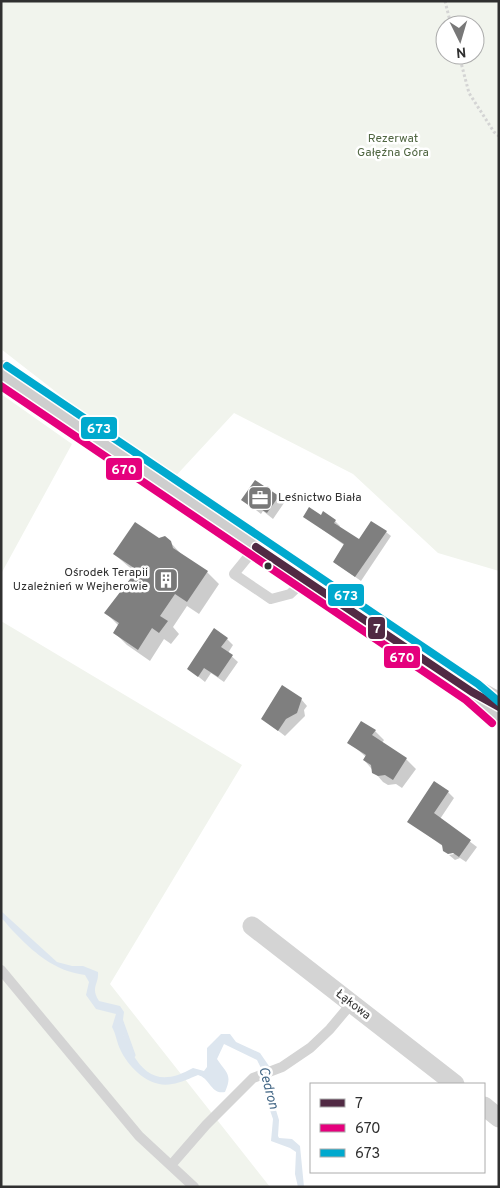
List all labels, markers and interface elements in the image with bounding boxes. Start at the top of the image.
north arrow [435,15,485,65]
text: N [455,43,467,60]
park label: Rezerwat Gałęźna Góra [357,131,429,161]
line badge: 673 [80,416,118,440]
text: 673 [87,421,111,438]
line badge: 670 [105,457,143,481]
text: 670 [111,462,137,479]
office icon: Leśnictwo Biała [247,485,273,511]
place label: Leśnictwo Biała [278,490,361,506]
unlabelled marker [263,561,273,571]
place label: Ośrodek Terapii Uzależnień w Wejherowie [13,565,148,595]
building icon: Ośrodek Terapii Uzależnień w Wejherowie [153,567,179,593]
line badge: 673 [327,583,365,607]
text: 673 [334,588,358,605]
line badge: 7 [367,616,386,640]
text: 7 [373,621,381,638]
line badge: 670 [383,645,421,669]
text: 670 [389,650,415,667]
street label: Łąkowa [332,986,374,1024]
water label: Cedron [254,1065,282,1111]
legend [310,1083,485,1173]
text: 7 [355,1095,363,1114]
text: 670 [355,1120,381,1139]
text: 673 [355,1145,380,1164]

